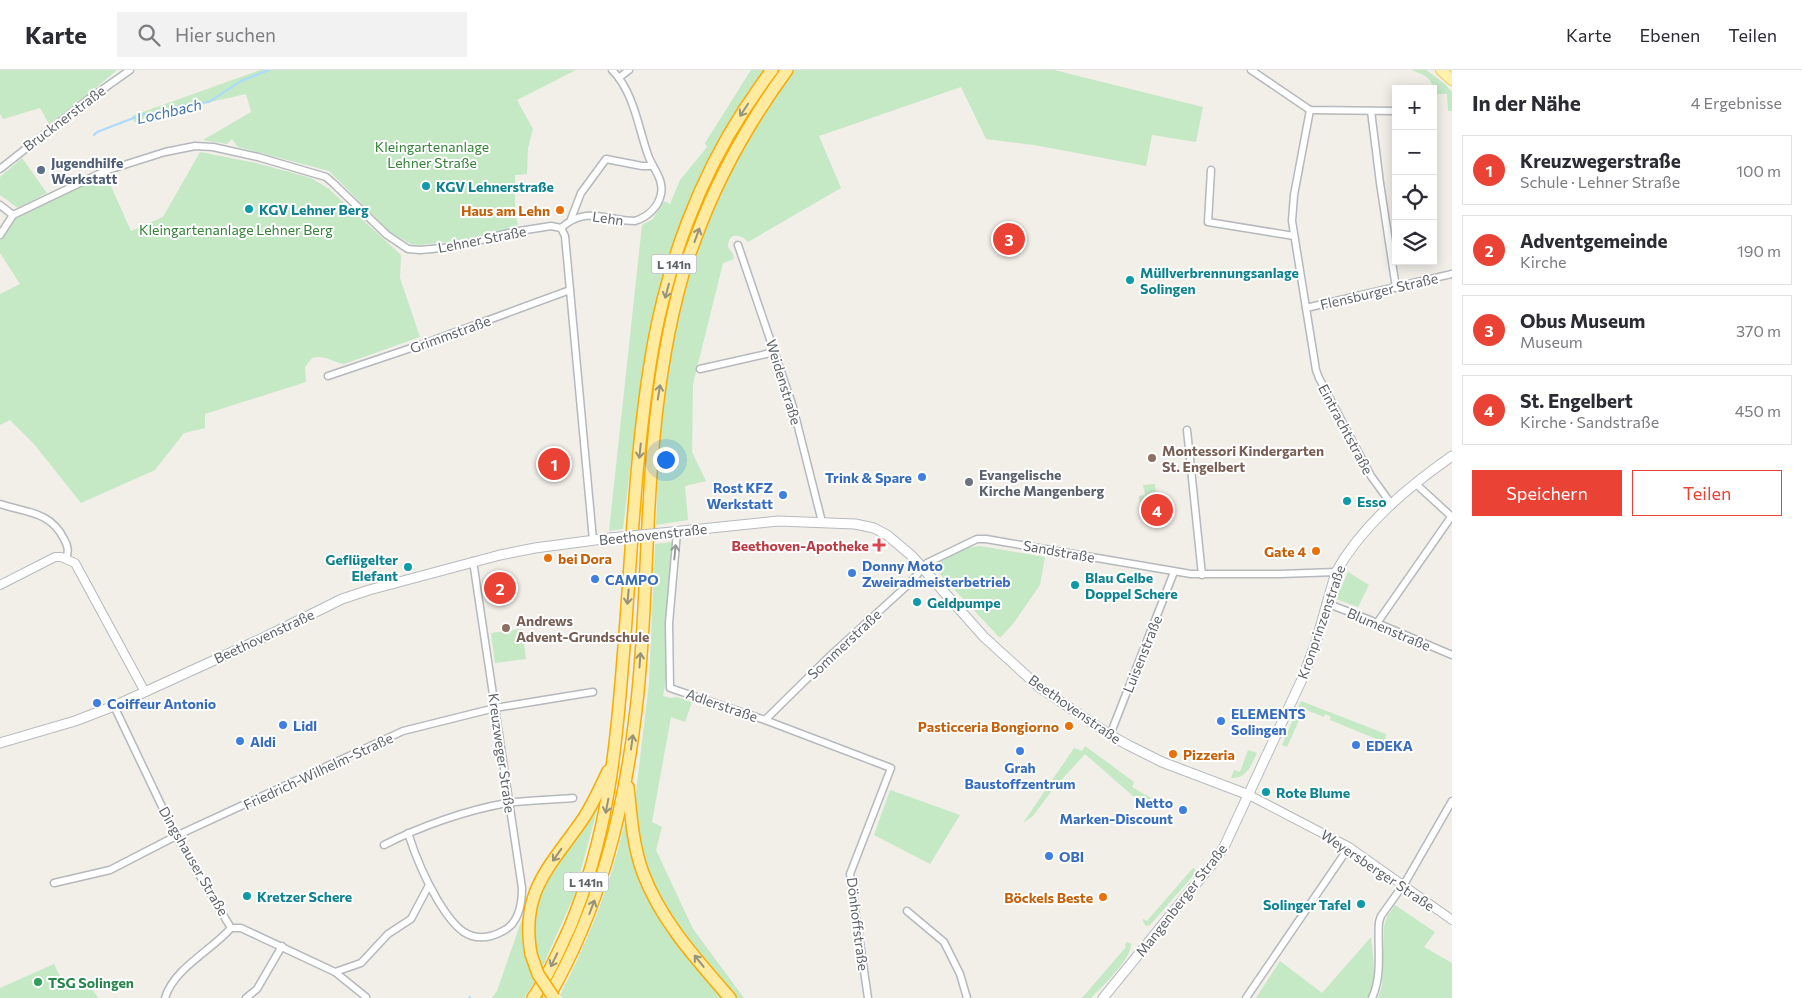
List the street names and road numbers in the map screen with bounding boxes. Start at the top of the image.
street label: Brucknerstraße [20,82,108,154]
street label: Lehn [591,207,625,229]
street label: Lehner Straße [436,222,528,256]
road number: L 141n [652,254,696,273]
street label: Flensburger Straße [1318,269,1440,313]
street label: Grimmstraße [407,312,493,356]
street label: Weidenstraße [763,337,805,427]
street label: Eintrachtstraße [1315,381,1377,477]
street label: Beethovenstraße [598,520,708,548]
street label: Sandstraße [1022,536,1096,566]
street label: Kronprinzenstraße [1293,563,1349,681]
street label: Blumenstraße [1345,604,1433,654]
street label: Beethovenstraße [211,605,317,667]
street label: Sommerstraße [804,606,884,682]
street label: Luisenstraße [1119,613,1165,695]
street label: Beethovenstraße [1026,671,1124,747]
street label: Adlerstraße [684,685,760,725]
street label: Kreuzweger Straße [485,692,519,814]
street label: Friedrich-Wilhelm-Straße [241,729,395,813]
street label: Dingshauser Straße [156,803,232,919]
street label: Weyersberger Straße [1318,826,1438,914]
street label: Mangenberger Straße [1132,840,1230,960]
road number: L 141n [564,872,608,892]
street label: Dönhoffstraße [844,876,872,972]

